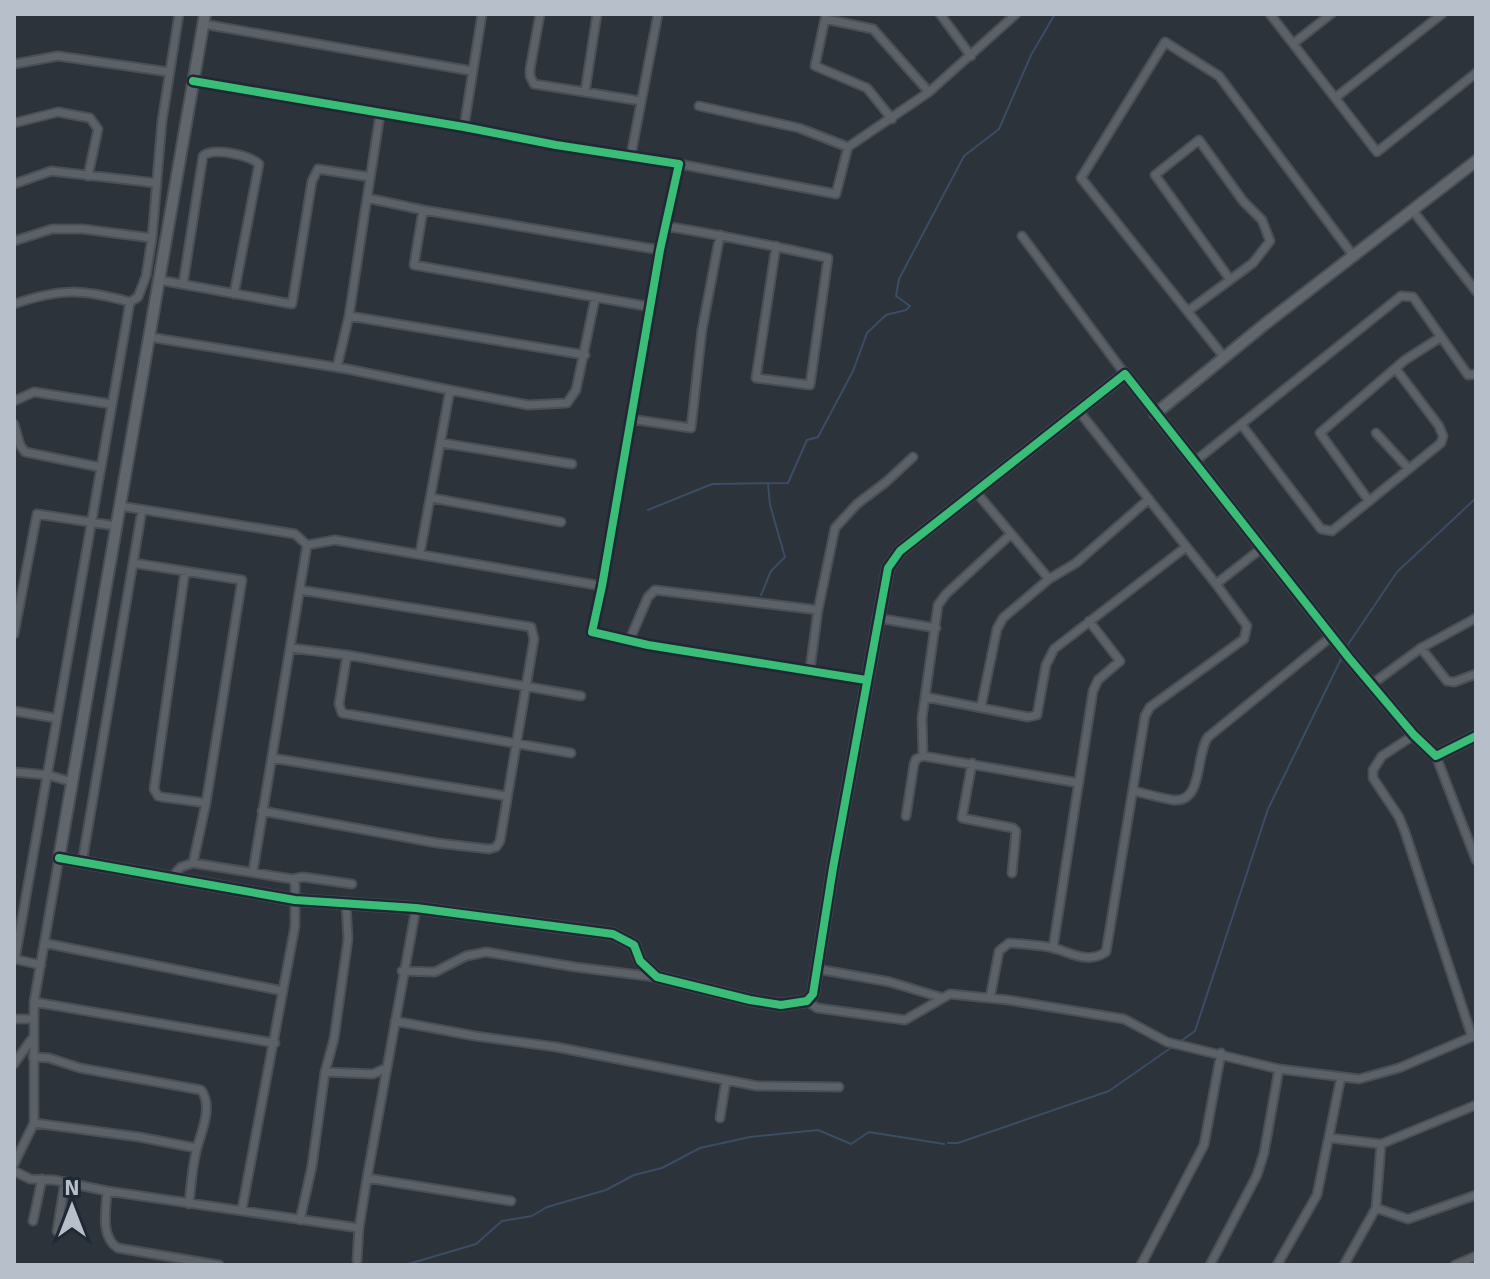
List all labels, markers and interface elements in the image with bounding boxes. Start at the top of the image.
north arrow [32,1167,112,1247]
text: N [64,1174,80,1201]

